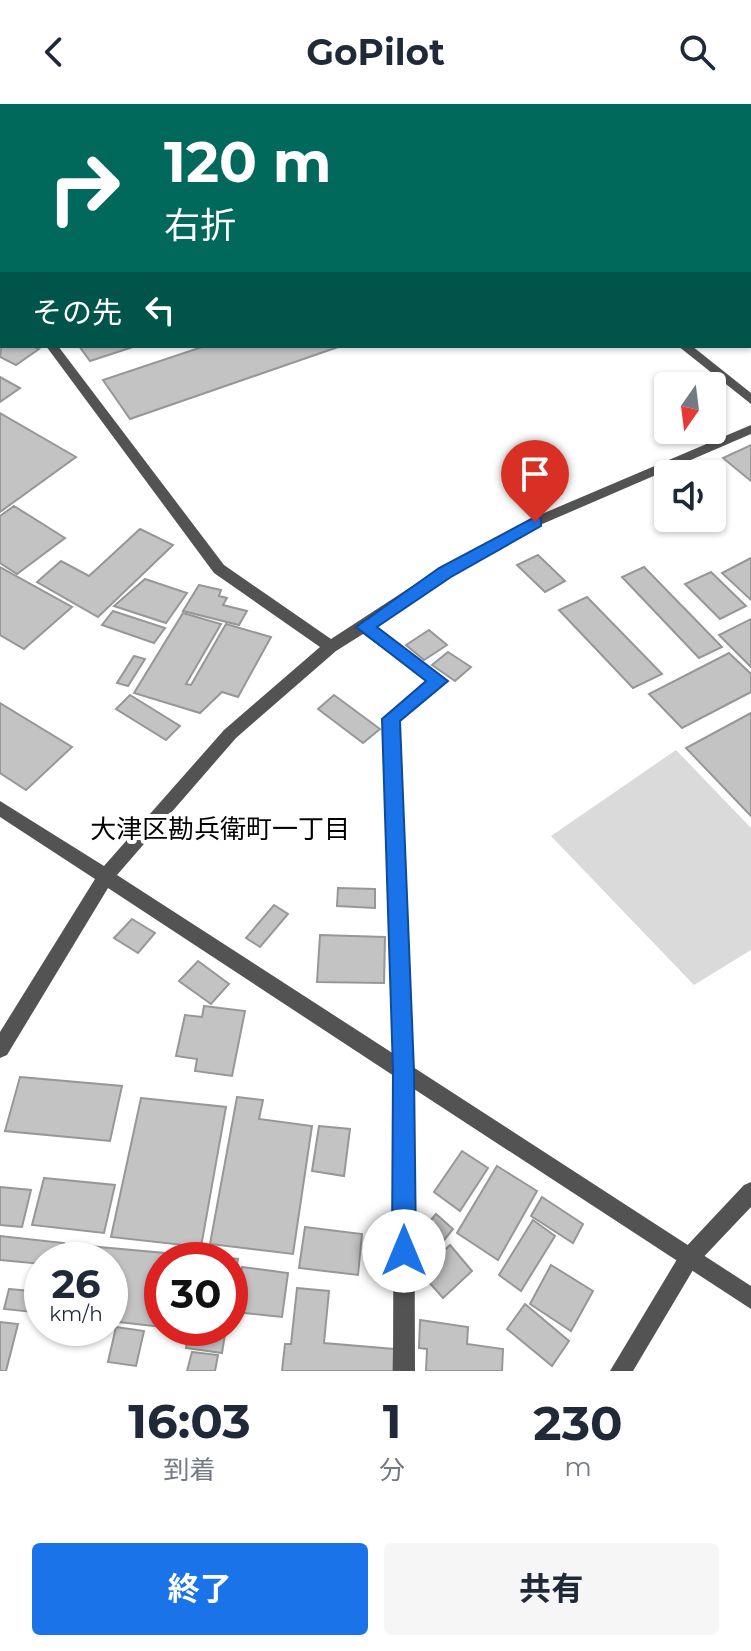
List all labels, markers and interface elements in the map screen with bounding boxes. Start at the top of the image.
icon: back [32,30,76,74]
text: GoPilot [306,30,445,74]
icon: search [675,30,719,74]
text: 120 m [164,128,332,196]
icon: right [32,136,136,240]
text: 右折 [164,203,236,247]
icon: left [138,288,182,332]
text: その先 [32,294,122,331]
north arrow [654,372,726,444]
map controls [654,372,726,532]
pin [501,440,569,522]
icon: arrive [513,452,557,496]
button: sound [654,460,726,532]
district label: 大津区勘兵衛町一丁目 [90,813,350,845]
position arrow [362,1209,446,1293]
speed limit sign: 30 [144,1242,248,1346]
text: 26 [51,1259,101,1308]
text: km/h [49,1302,103,1326]
text: 16:03 [128,1392,251,1450]
text: 1 [383,1392,401,1450]
text: 230 [533,1394,623,1452]
text: m [564,1451,592,1483]
text: 到着 [164,1454,216,1486]
text: 分 [379,1454,405,1486]
button: 終了 [32,1543,368,1635]
button: 共有 [384,1543,719,1635]

